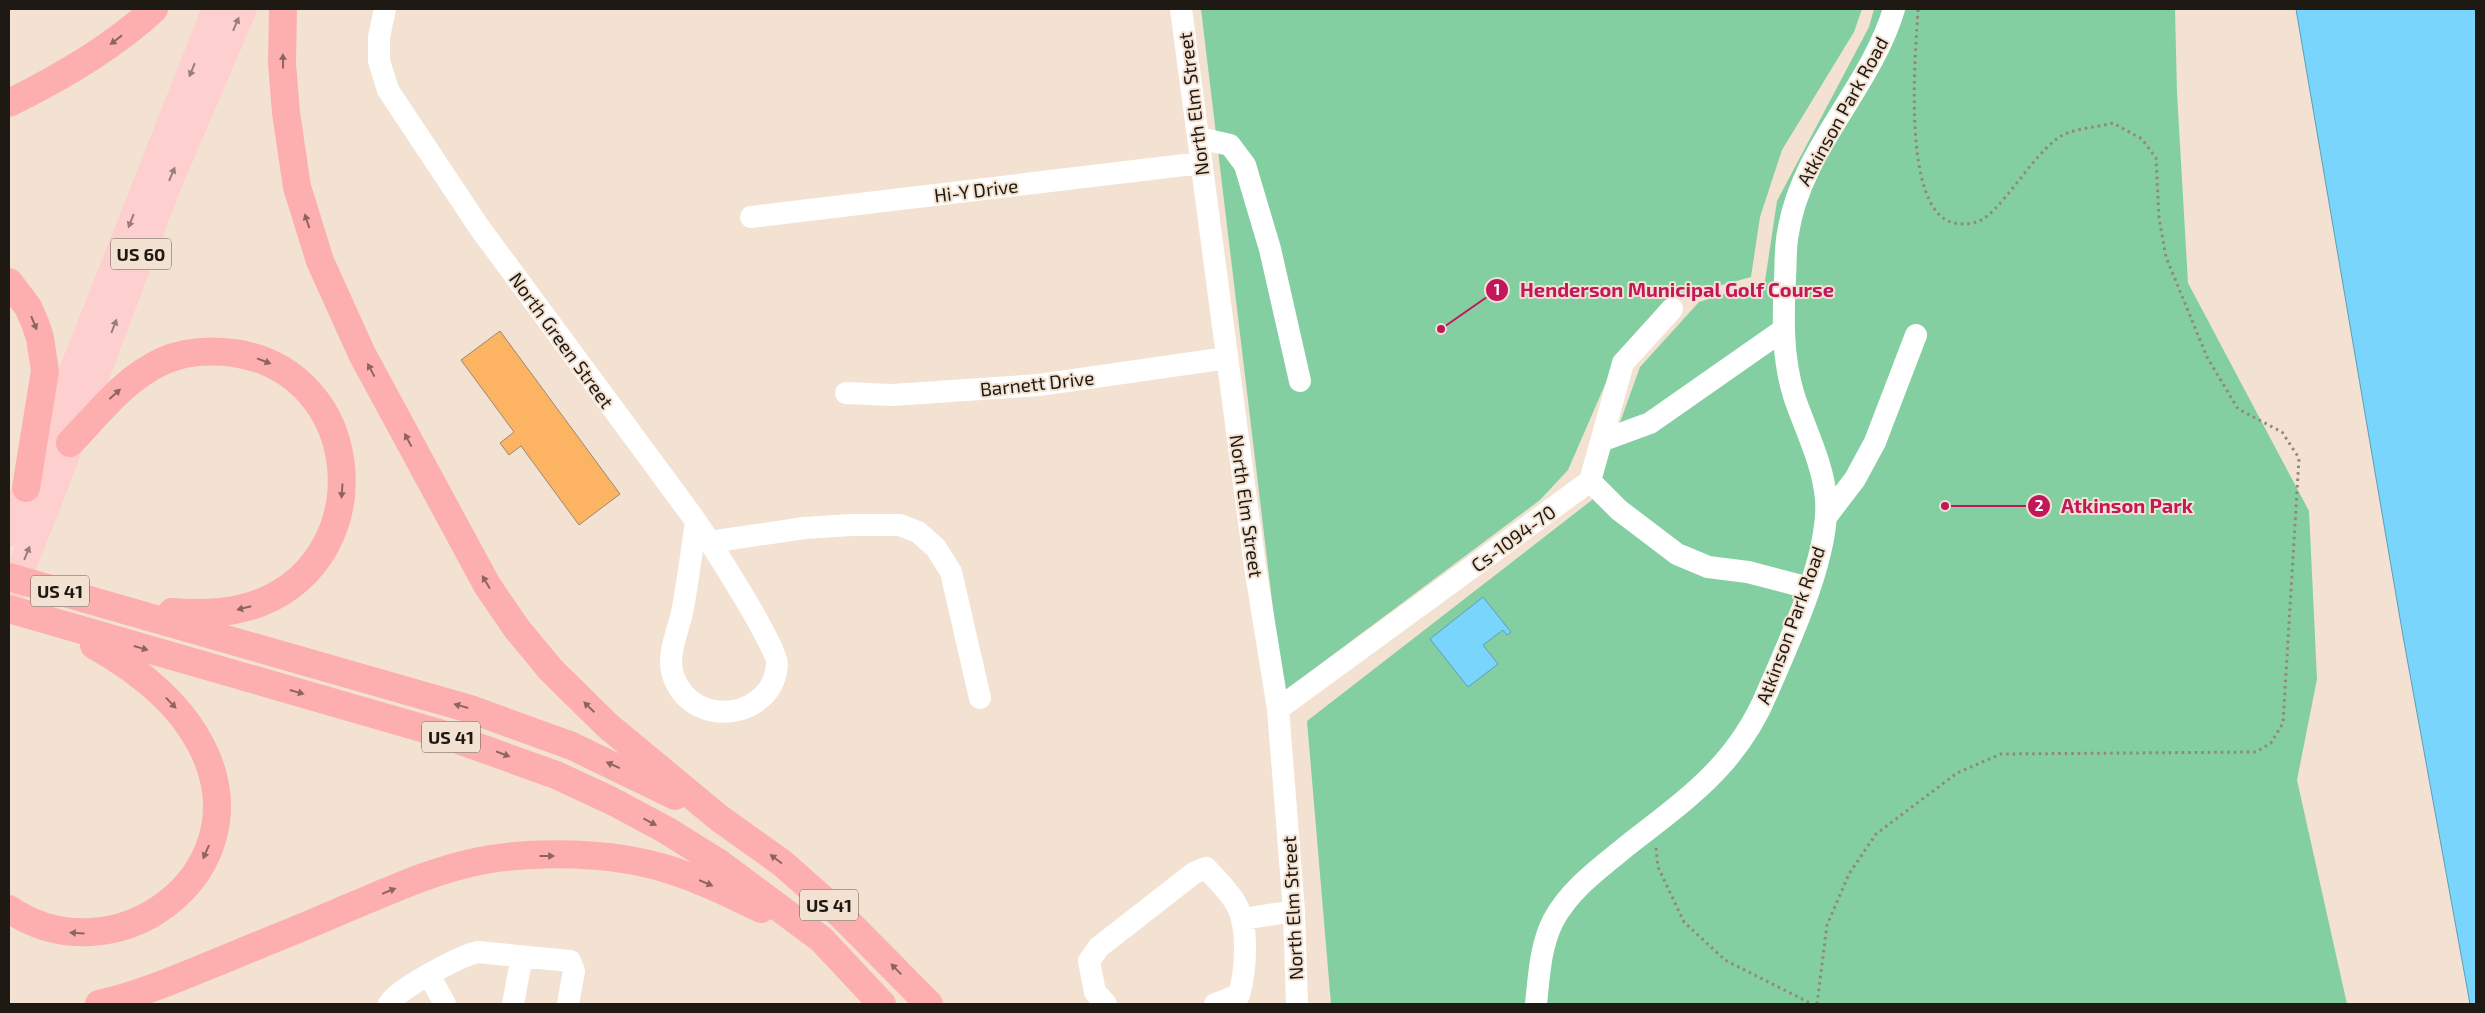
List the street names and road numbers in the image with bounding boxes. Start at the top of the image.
street label: North Elm Street [1173,31,1213,177]
street label: Atkinson Park Road [1792,33,1892,189]
street label: Hi-Y Drive [933,173,1019,207]
road number: US 60 [111,238,171,270]
street label: North Green Street [505,268,619,412]
street label: Barnett Drive [979,366,1095,400]
street label: North Elm Street [1226,433,1268,579]
street label: Cs-1094-70 [1466,500,1560,576]
street label: Atkinson Park Road [1751,543,1829,707]
road number: US 41 [31,576,89,606]
road number: US 41 [422,722,480,752]
street label: North Elm Street [1277,835,1307,981]
road number: US 41 [800,890,858,920]

